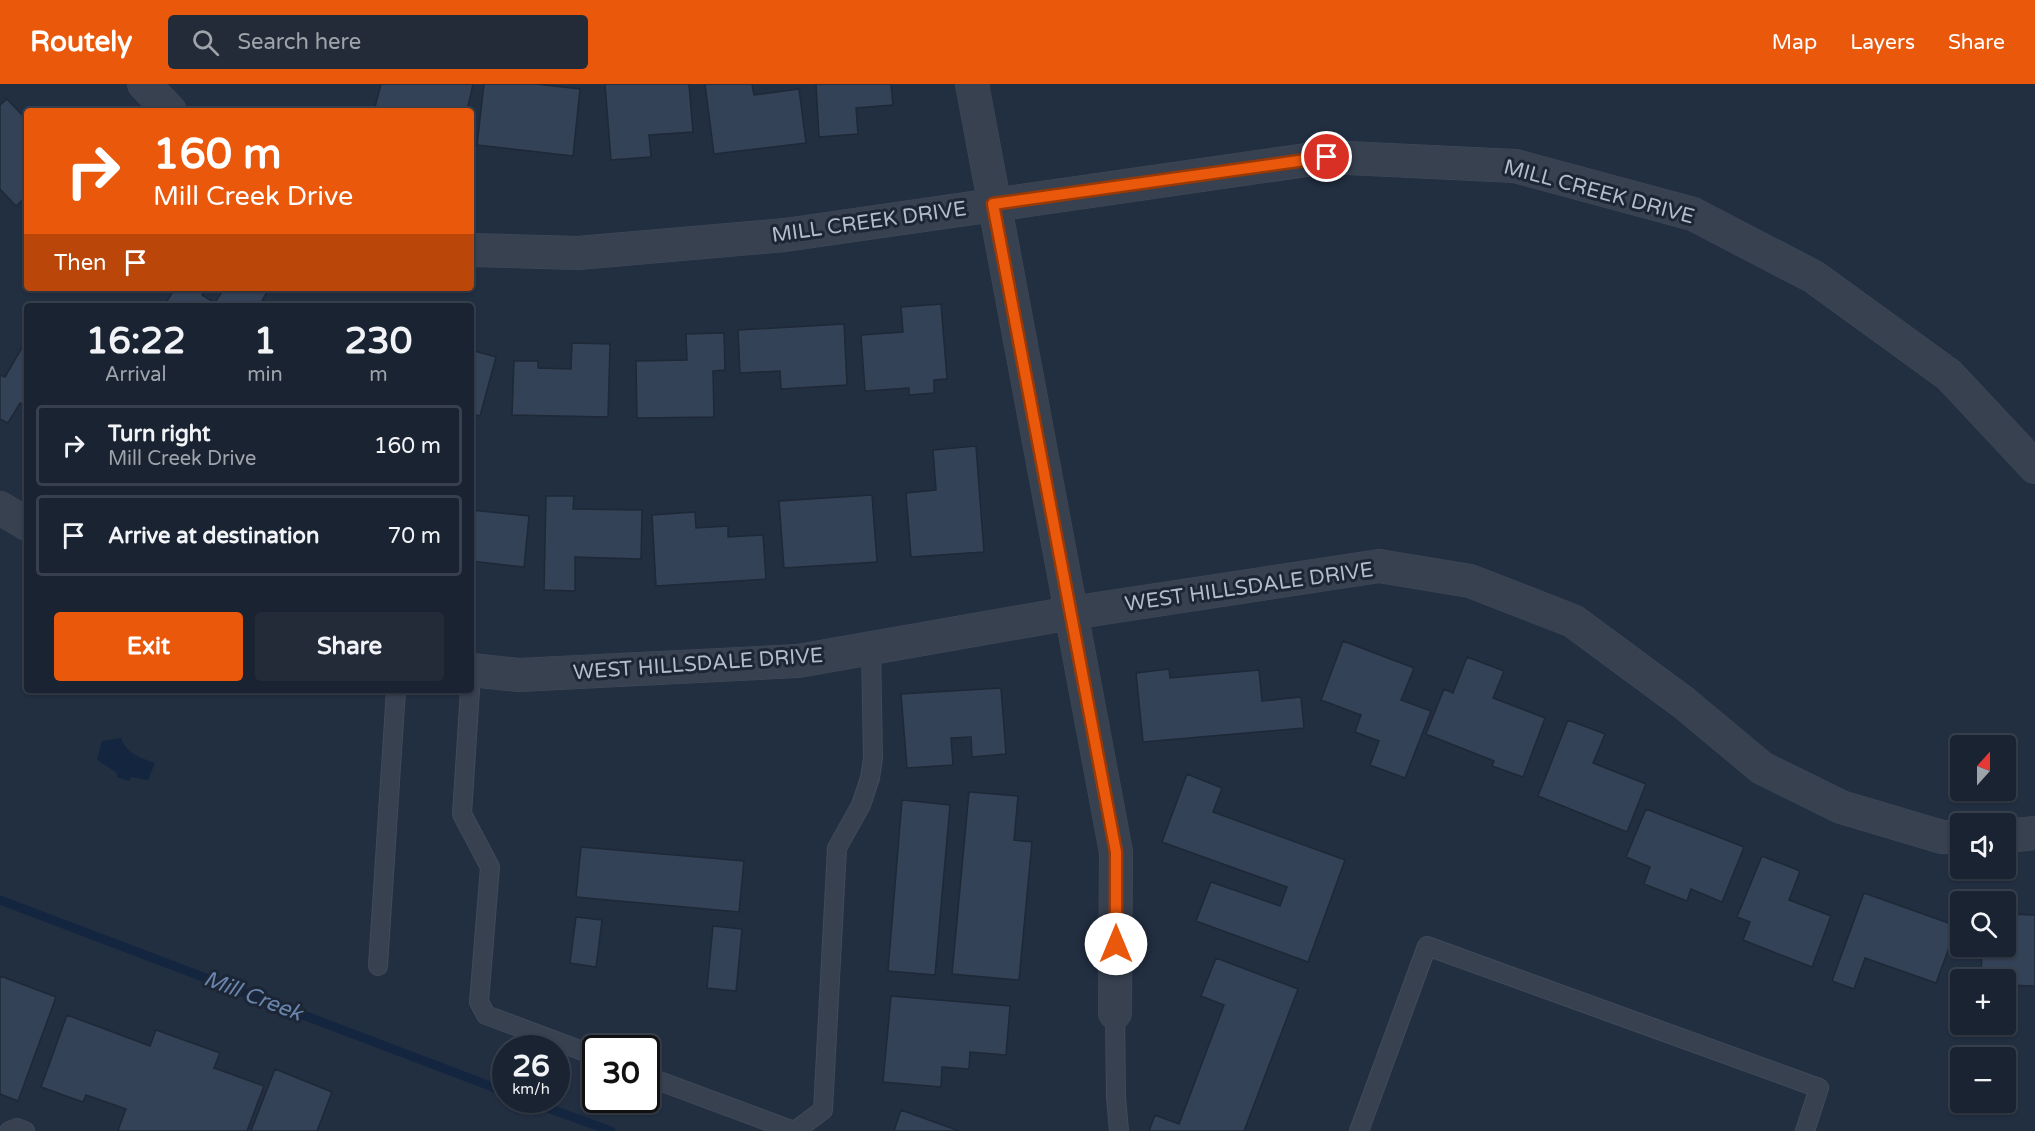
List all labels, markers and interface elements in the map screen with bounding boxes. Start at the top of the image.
search box [168,15,588,69]
text: Routely [30,25,132,59]
icon: search [189,26,222,59]
text: Search here [237,29,361,55]
text: Map [1772,30,1817,55]
text: Layers [1850,30,1915,55]
text: Share [1948,30,2005,55]
text: 160 m [153,129,282,180]
pin [1301,131,1352,182]
icon: right [54,132,132,210]
icon: arrive [1310,140,1343,173]
street label: MILL CREEK DRIVE [1501,154,1697,230]
text: Mill Creek Drive [153,180,353,213]
street label: MILL CREEK DRIVE [770,196,968,248]
icon: arrive [119,246,152,279]
text: Then [54,250,107,276]
text: 16:22 [86,320,186,363]
text: 1 [254,320,276,363]
text: 230 [344,320,412,363]
text: Arrival [105,363,167,387]
text: min [247,363,283,387]
text: m [369,363,388,387]
text: Turn right [108,421,210,447]
icon: right [57,429,90,462]
text: 160 m [374,433,441,459]
text: Mill Creek Drive [108,447,256,471]
icon: arrive [57,519,90,552]
text: Arrive at destination [108,523,319,549]
text: 70 m [387,523,441,549]
street label: WEST HILLSDALE DRIVE [1123,557,1375,617]
button: Exit [54,612,243,681]
button: Share [255,612,444,681]
street label: WEST HILLSDALE DRIVE [572,643,824,685]
north arrow [1950,735,2016,801]
map controls [1950,735,2016,1113]
button: sound [1950,813,2016,879]
button: search [1950,891,2016,957]
position arrow [1084,912,1148,976]
water label: Mill Creek [200,965,308,1027]
button: + [1950,969,2016,1035]
speed limit sign: 30 [582,1035,660,1113]
button: − [1950,1047,2016,1113]
text: 26 [512,1048,550,1085]
text: km/h [512,1080,550,1098]

